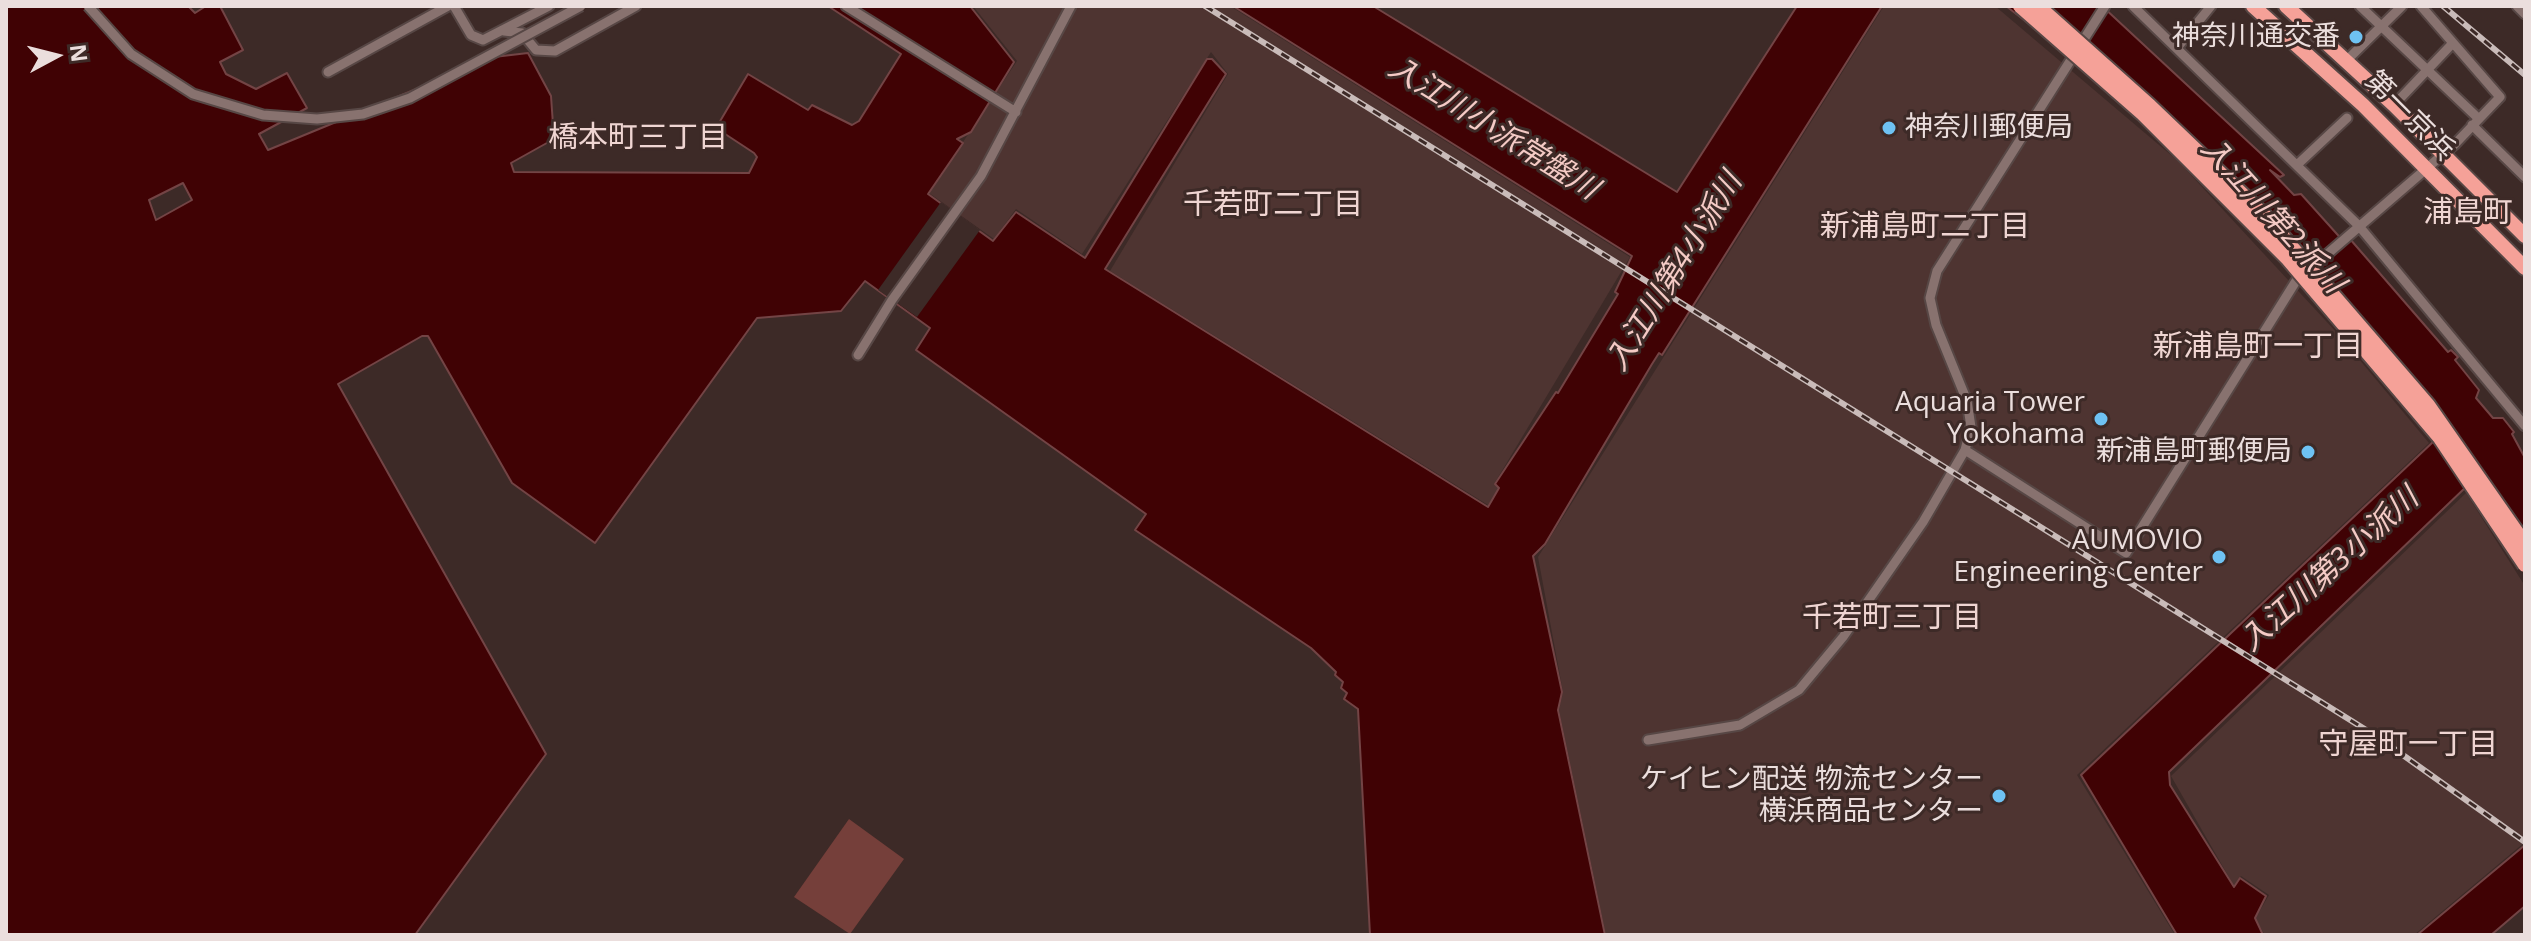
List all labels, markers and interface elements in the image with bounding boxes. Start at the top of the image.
north arrow [16,16,96,96]
place label: 神奈川通交番 [2172,20,2340,54]
marker: 神奈川通交番 [2347,28,2365,46]
text: N [64,42,96,64]
water label: 入江川小派常盤川 [1382,50,1604,208]
street label: 第一京浜 [2358,65,2460,167]
place label: 神奈川郵便局 [1905,111,2073,145]
marker: 神奈川郵便局 [1880,119,1898,137]
district label: 橋本町三丁目 [548,120,728,156]
water label: 入江川第2派川 [2193,131,2351,301]
water label: 入江川第4小派川 [1600,166,1750,378]
district label: 千若町二丁目 [1183,187,1363,223]
district label: 浦島町 [2423,195,2513,231]
district label: 新浦島町二丁目 [1820,209,2030,245]
district label: 新浦島町一丁目 [2153,329,2363,365]
place label: Aquaria Tower Yokohama [1895,386,2085,452]
marker: Aquaria Tower Yokohama [2092,410,2110,428]
place label: 新浦島町郵便局 [2096,435,2292,469]
marker: 新浦島町郵便局 [2299,443,2317,461]
water label: 入江川第3小派川 [2234,481,2426,659]
place label: AUMOVIO Engineering Center [1954,524,2203,590]
marker: AUMOVIO Engineering Center [2210,548,2228,566]
district label: 千若町三丁目 [1802,600,1982,636]
district label: 守屋町一丁目 [2318,727,2498,763]
place label: ケイヒン配送 物流センター 横浜商品センター [1640,763,1983,829]
marker: ケイヒン配送 物流センター 横浜商品センター [1990,787,2008,805]

